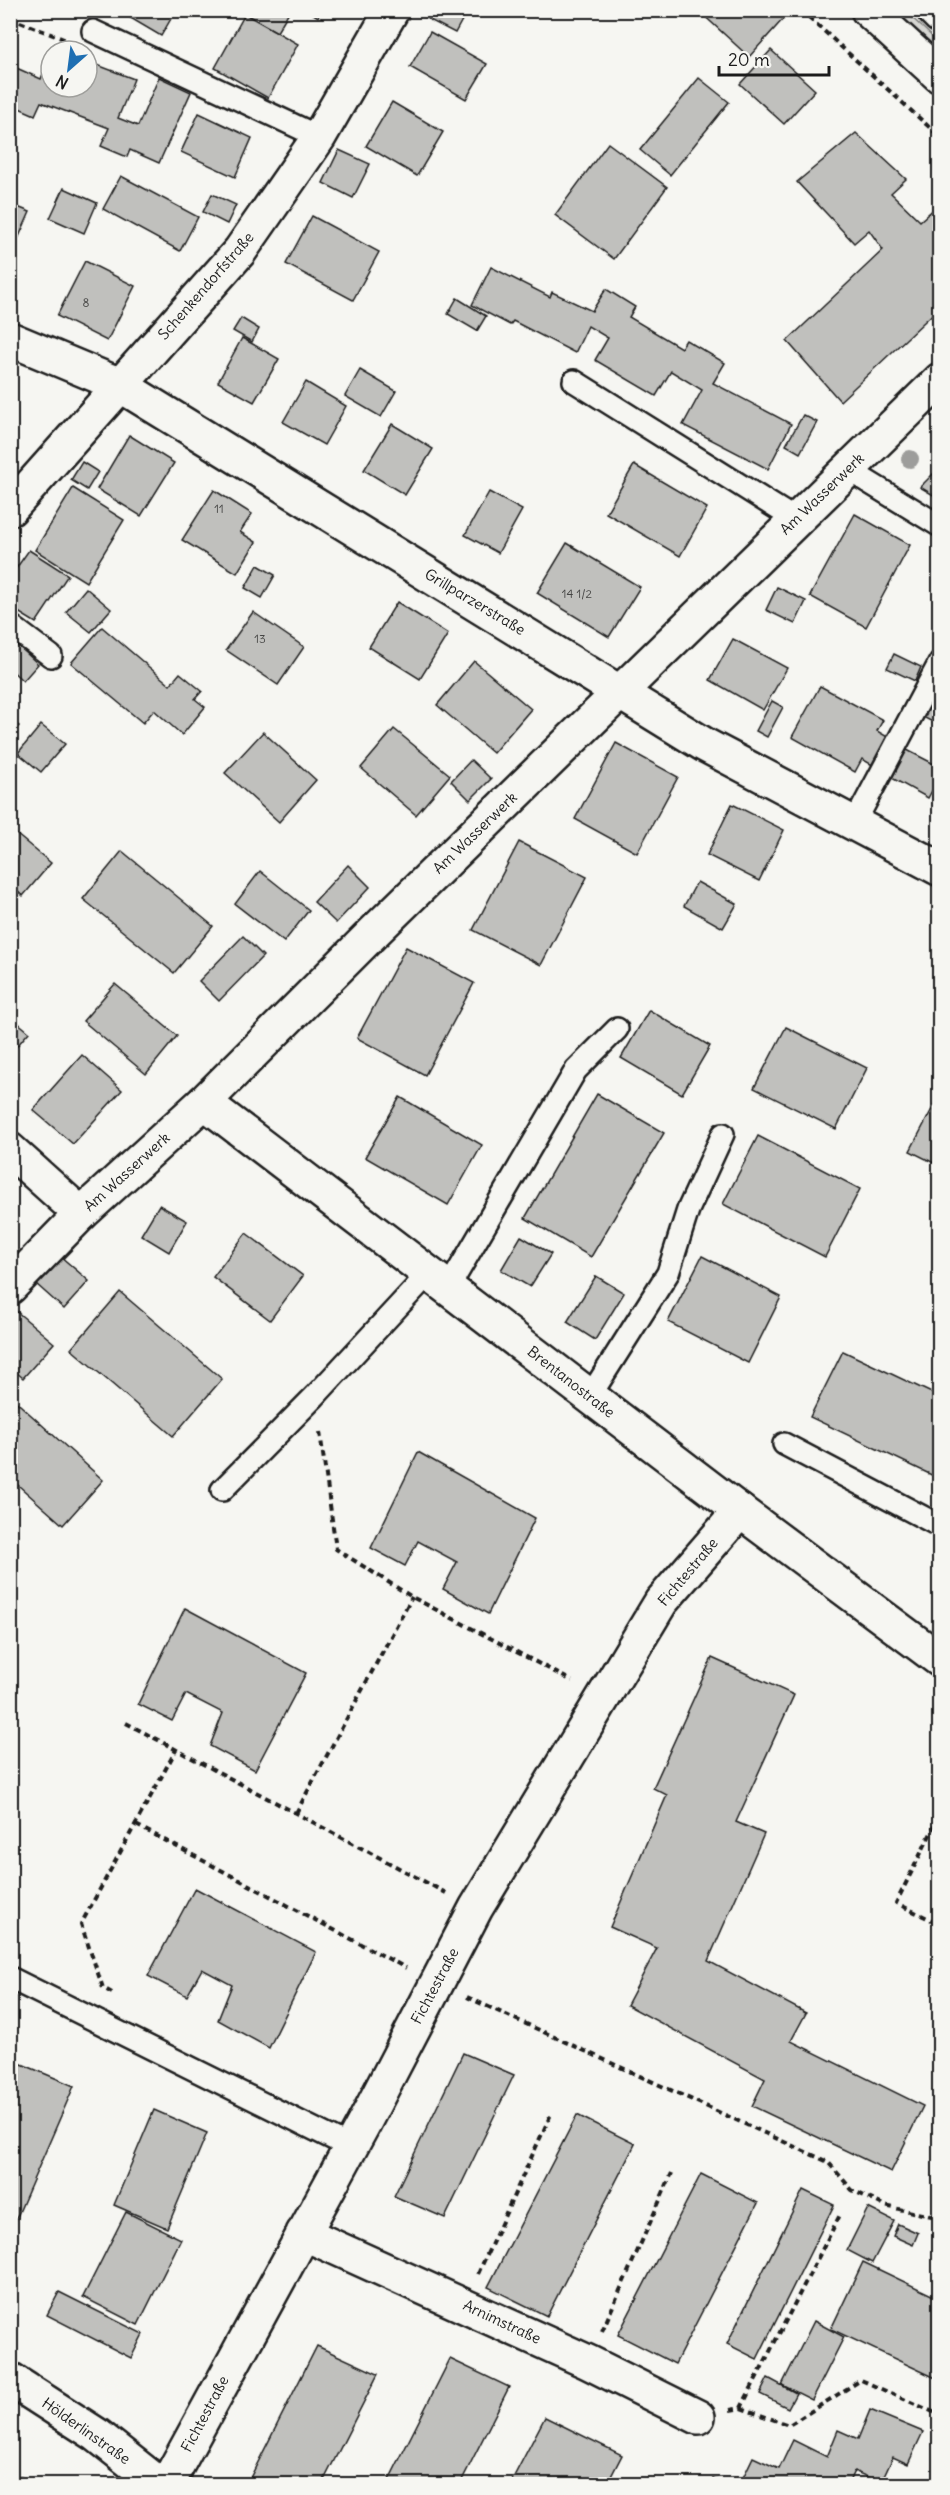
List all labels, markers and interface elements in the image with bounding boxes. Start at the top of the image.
north arrow [39,39,99,99]
scale bar [719,39,828,77]
text: 20 m [728,48,770,71]
text: N [52,71,72,94]
street label: Schenkendorfstraße [154,228,258,343]
house number: 8 [83,295,90,310]
street label: Am Wasserwerk [776,449,868,539]
house number: 11 [214,501,224,516]
street label: Grillparzerstraße [421,564,529,639]
house number: 14 1/2 [562,586,593,601]
house number: 13 [254,631,266,646]
street label: Am Wasserwerk [429,788,521,878]
street label: Am Wasserwerk [80,1128,174,1215]
street label: Brentanostraße [524,1342,619,1422]
street label: Fichtestraße [653,1534,722,1610]
street label: Fichtestraße [407,1944,463,2027]
street label: Arnimstraße [460,2295,544,2348]
street label: Fichtestraße [177,2372,233,2455]
street label: Hölderlinstraße [38,2393,134,2468]

